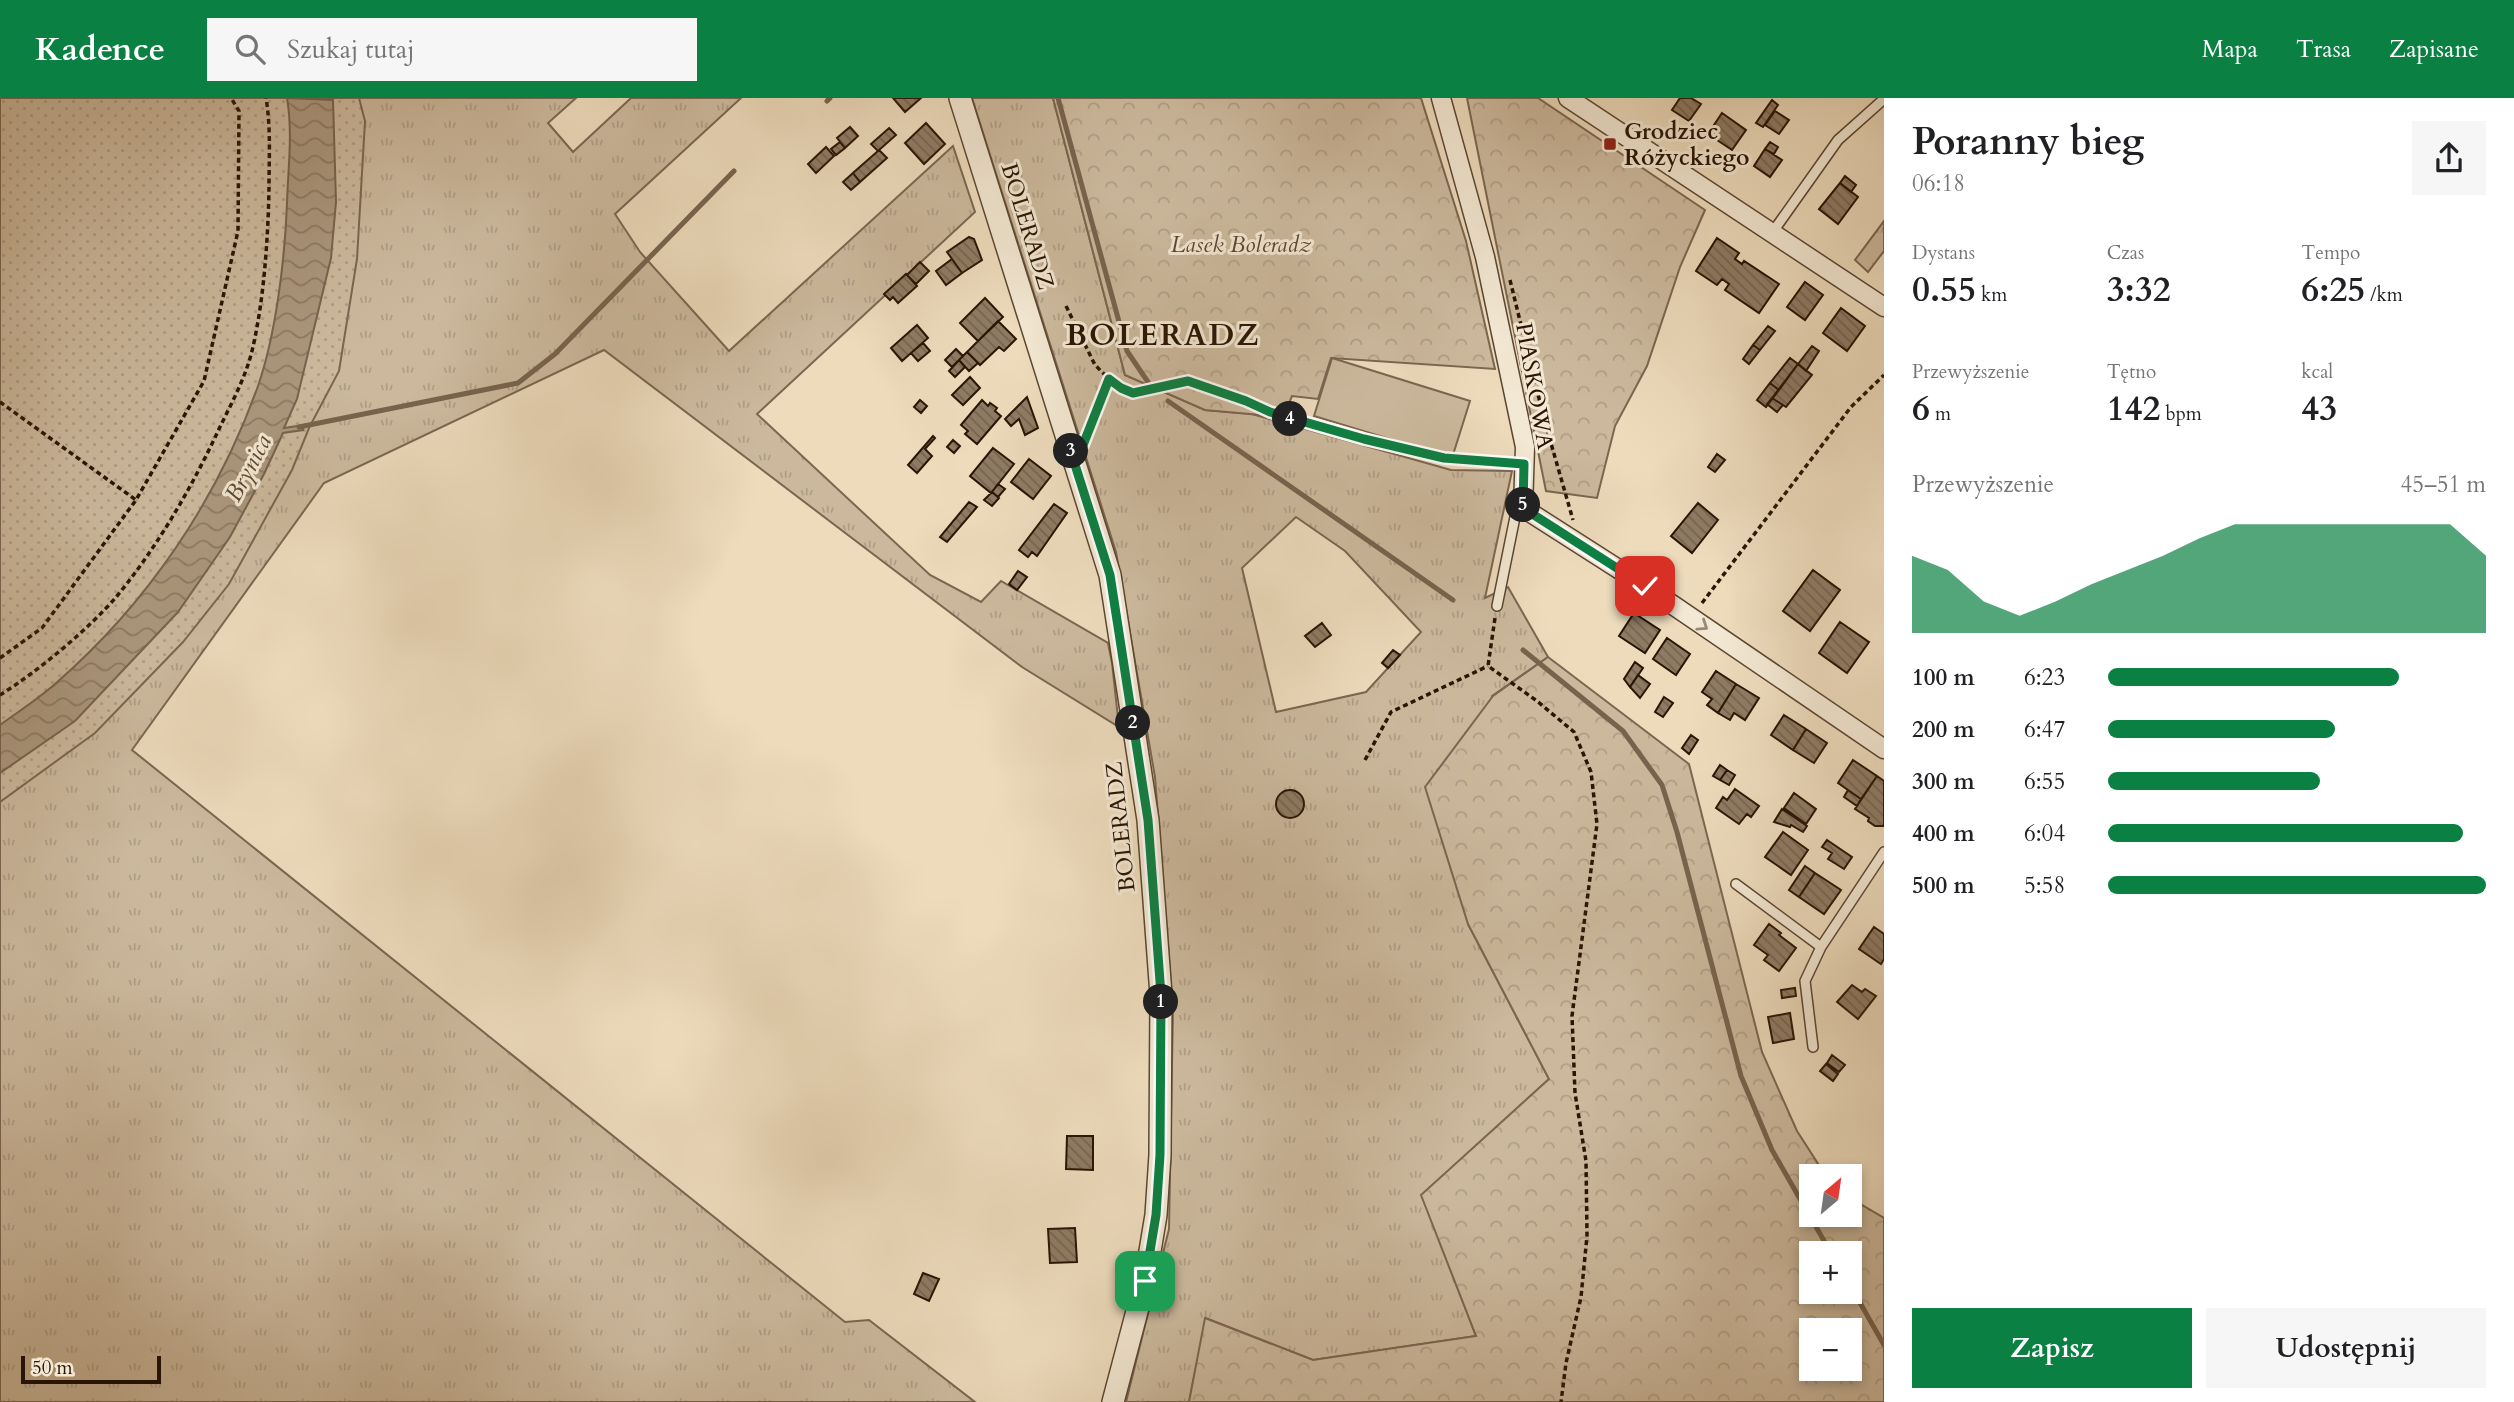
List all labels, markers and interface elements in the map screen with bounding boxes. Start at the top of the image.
search box [207,18,697,81]
text: Kadence [35,27,165,72]
icon: search [231,30,269,68]
text: Szukaj tutaj [287,32,415,67]
text: Mapa [2202,33,2258,66]
text: Trasa [2296,33,2351,66]
text: Zapisane [2389,33,2479,66]
place label: Grodziec Różyckiego [1624,116,1749,173]
text: Poranny bieg [1912,116,2144,168]
button: share [2412,121,2486,195]
marker: Grodziec Różyckiego [1602,136,1618,152]
street label: BOLERADZ [994,159,1061,293]
text: 06:18 [1912,168,1965,199]
park label: Lasek Boleradz [1171,229,1311,260]
text: Dystans [1912,240,1975,266]
text: Czas [2107,240,2144,266]
text: Tempo [2301,240,2360,266]
text: 0.55 [1912,266,1976,314]
text: 3:32 [2107,266,2171,314]
text: 6:25 [2301,266,2365,314]
text: km [1976,282,2007,308]
text: /km [2365,282,2403,308]
district label: BOLERADZ [1065,315,1261,356]
street label: PIASKOWA [1508,320,1561,452]
text: Przewyższenie [1912,359,2029,385]
text: Tętno [2107,359,2156,385]
text: kcal [2301,359,2333,385]
text: 6 [1912,385,1930,433]
text: 142 [2107,385,2160,433]
text: 43 [2301,385,2337,433]
text: m [1930,401,1951,427]
text: bpm [2160,401,2202,427]
pin: 4 [1272,402,1308,436]
text: 4 [1285,405,1294,431]
water label: Brynica [217,429,280,508]
pin: 3 [1054,434,1088,468]
text: 3 [1066,437,1075,463]
text: Przewyższenie [1912,469,2054,500]
text: 45–51 m [2401,469,2486,500]
pin: 5 [1506,488,1540,522]
text: 5 [1518,491,1527,517]
pin [1615,556,1675,616]
icon: check [1626,567,1664,605]
one-way arrow [1695,618,1708,630]
text: 100 m [1912,662,1975,693]
text: 6:23 [2024,662,2065,693]
pin: 2 [1116,706,1150,740]
text: 2 [1128,709,1137,735]
text: 200 m [1912,714,1975,745]
text: 6:47 [2024,714,2065,745]
street label: BOLERADZ [1098,760,1143,894]
text: 300 m [1912,766,1975,797]
text: 6:55 [2024,766,2065,797]
text: 400 m [1912,818,1975,849]
text: 6:04 [2024,818,2065,849]
text: 500 m [1912,870,1975,901]
text: 5:58 [2024,870,2065,901]
pin: 1 [1144,984,1178,1020]
text: 1 [1156,988,1165,1014]
north arrow [1799,1164,1862,1227]
map controls [1799,1164,1862,1381]
button: + [1799,1241,1862,1304]
pin [1115,1251,1175,1311]
icon: arrive [1126,1262,1164,1300]
button: Zapisz [1912,1308,2192,1388]
button: Udostępnij [2206,1308,2486,1388]
button: − [1799,1318,1862,1381]
scale bar [21,1353,161,1385]
text: 50 m [32,1355,73,1381]

